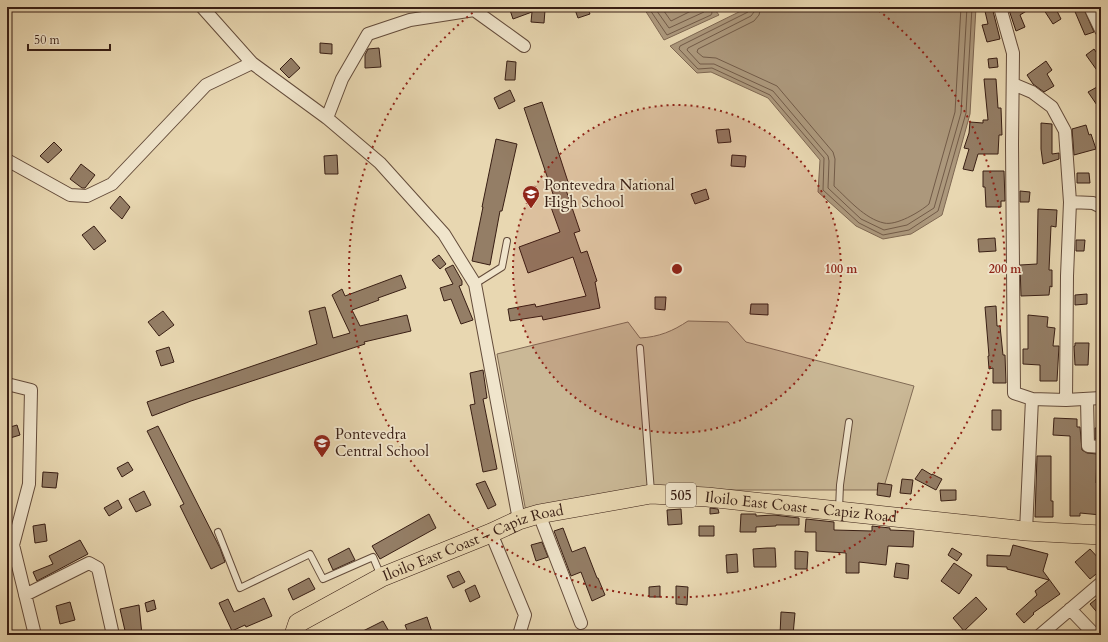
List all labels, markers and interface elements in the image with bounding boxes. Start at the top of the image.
scale bar [28,26,110,52]
text: 50 m [34,32,61,48]
place label: Pontevedra National High School [544,175,675,212]
school or university icon: Pontevedra National High School [521,184,541,209]
text: 100 m [825,261,858,277]
text: 200 m [989,261,1022,277]
centre of rings [670,262,684,276]
place label: Pontevedra Central School [335,424,429,461]
school or university icon: Pontevedra Central School [312,433,332,458]
road number: 505 [666,483,696,507]
street label: Iloilo East Coast – Capiz Road [704,487,898,527]
street label: Iloilo East Coast – Capiz Road [379,500,565,586]

